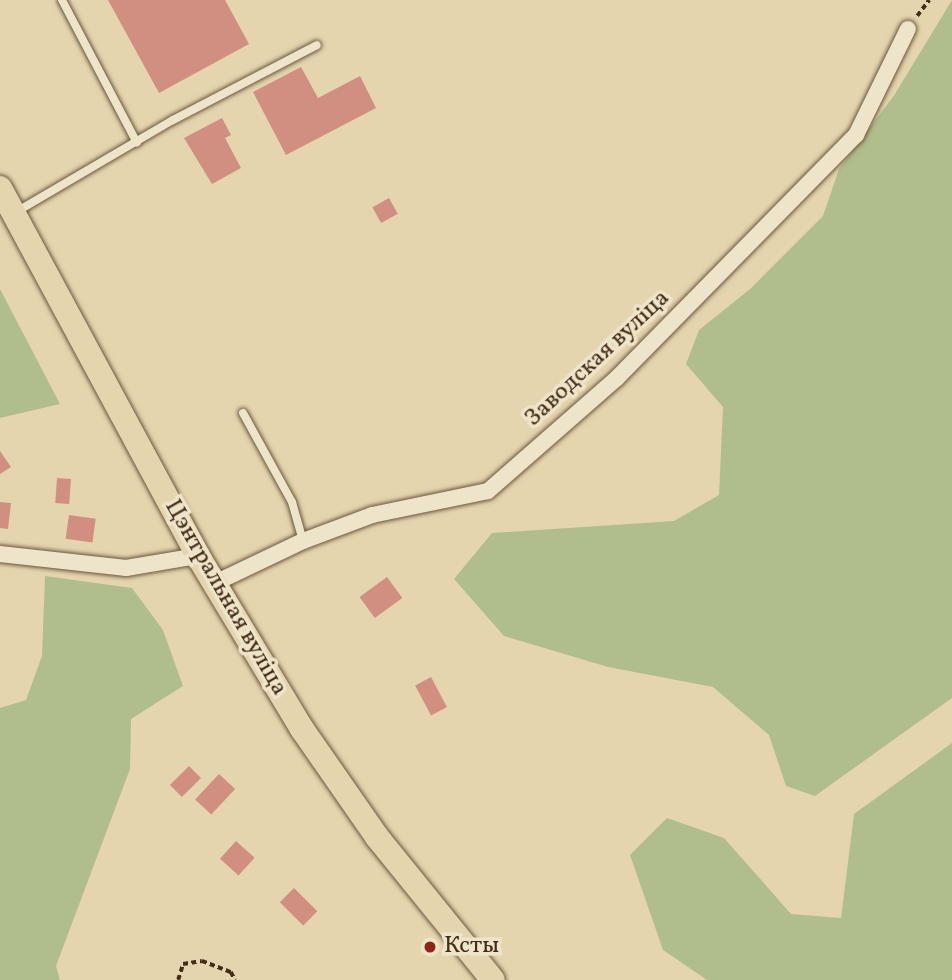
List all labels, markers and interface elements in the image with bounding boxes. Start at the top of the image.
street label: Заводская вуліца [520,285,676,433]
street label: Цэнтральная вуліца [157,495,293,701]
place label: Ксты [444,933,499,961]
marker: Ксты [422,939,438,955]

